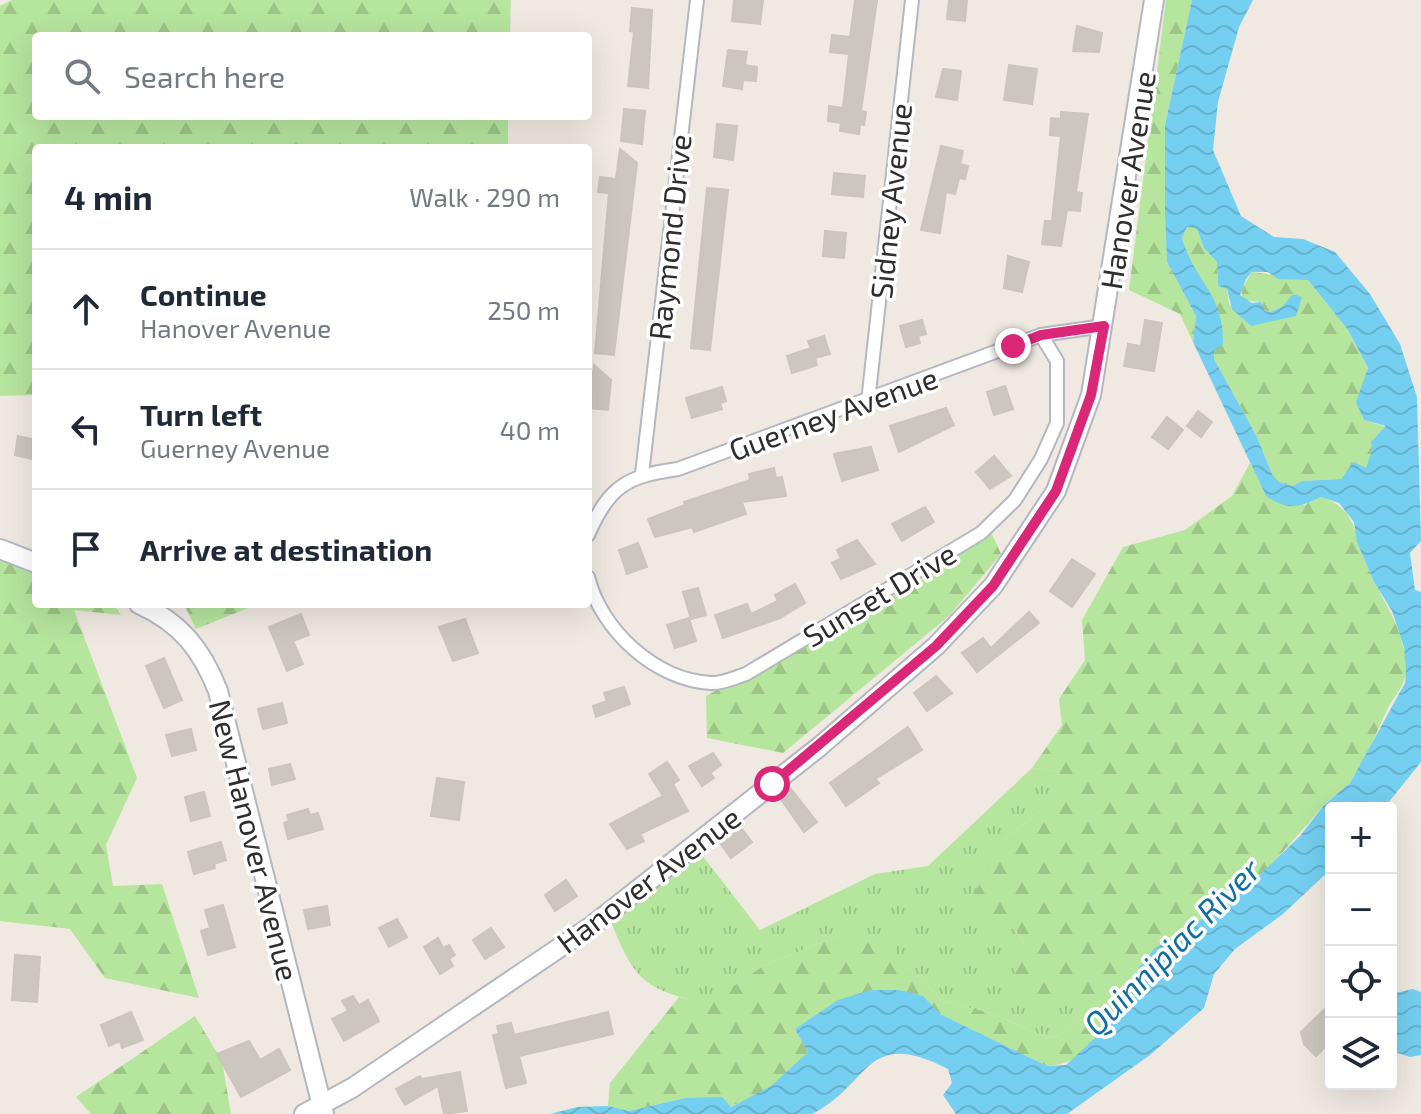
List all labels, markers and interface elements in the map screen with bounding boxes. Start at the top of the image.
search box [32,32,592,120]
icon: search [60,54,104,98]
text: Search here [124,58,285,94]
street label: Hanover Avenue [1092,68,1162,292]
street label: Sidney Avenue [862,101,918,301]
street label: Raymond Drive [640,132,698,342]
text: 4 min [64,176,153,217]
text: Walk · 290 m [409,181,560,212]
text: Continue [140,276,267,312]
icon: ahead [64,287,108,331]
text: 250 m [487,294,560,325]
text: Hanover Avenue [140,312,331,343]
route end [995,328,1031,364]
street label: Guerney Avenue [724,359,942,467]
text: Turn left [140,396,262,432]
icon: left [64,407,108,451]
text: 40 m [500,414,560,445]
text: Guerney Avenue [140,432,330,463]
icon: arrive [64,527,108,571]
text: Arrive at destination [140,531,432,567]
street label: Sunset Drive [796,534,962,654]
street label: New Hanover Avenue [203,696,307,984]
route start [754,766,790,802]
street label: Hanover Avenue [549,798,747,960]
map controls [1325,802,1397,1090]
button: + [1325,802,1397,874]
water label: Quinnipiac River [1075,849,1269,1043]
button: − [1325,874,1397,946]
button: locate [1325,946,1397,1018]
button: layers [1325,1018,1397,1090]

